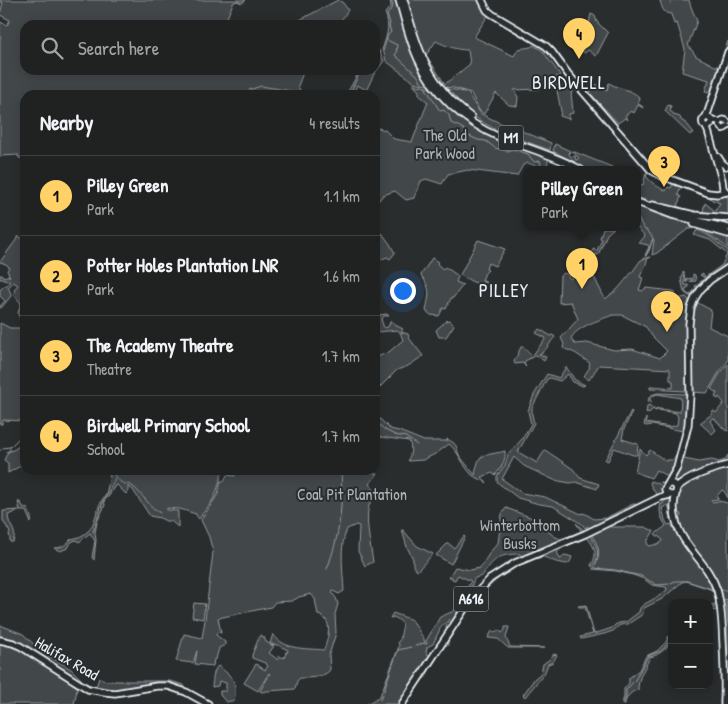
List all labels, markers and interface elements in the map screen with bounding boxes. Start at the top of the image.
pin: 4 [563,18,595,59]
search box [20,20,380,75]
icon: search [38,34,66,62]
text: Search here [78,35,159,61]
district label: BIRDWELL [532,69,606,95]
text: Nearby [40,108,93,137]
text: 4 results [309,112,360,134]
park label: The Old Park Wood [415,124,475,164]
road number: M1 [498,126,524,150]
pin: 3 [648,146,680,187]
popup [523,166,641,231]
text: Pilley Green [87,172,169,198]
text: Pilley Green [541,175,623,201]
text: 1 [53,185,59,207]
text: 1.1 km [324,185,360,207]
text: Park [87,198,114,220]
text: Park [541,201,568,223]
pin: 1 [566,248,598,289]
text: Potter Holes Plantation LNR [87,252,278,278]
text: 2 [52,265,60,287]
text: 1.6 km [323,265,360,287]
district label: PILLEY [479,277,529,303]
text: Park [87,278,114,300]
your location [390,278,416,304]
pin: 2 [651,291,683,332]
text: The Academy Theatre [87,332,234,358]
text: 3 [52,345,60,367]
text: 1.7 km [322,345,360,367]
text: Theatre [87,358,132,380]
text: Birdwell Primary School [87,412,250,438]
text: 4 [53,425,59,447]
text: 1.7 km [322,425,360,447]
text: School [87,438,124,460]
park label: Coal Pit Plantation [297,483,407,505]
park label: Winterbottom Busks [480,514,560,554]
road number: A616 [454,586,488,612]
map controls [668,599,713,689]
button: + [668,599,713,644]
street label: Halifax Road [31,631,103,685]
button: − [668,644,713,689]

